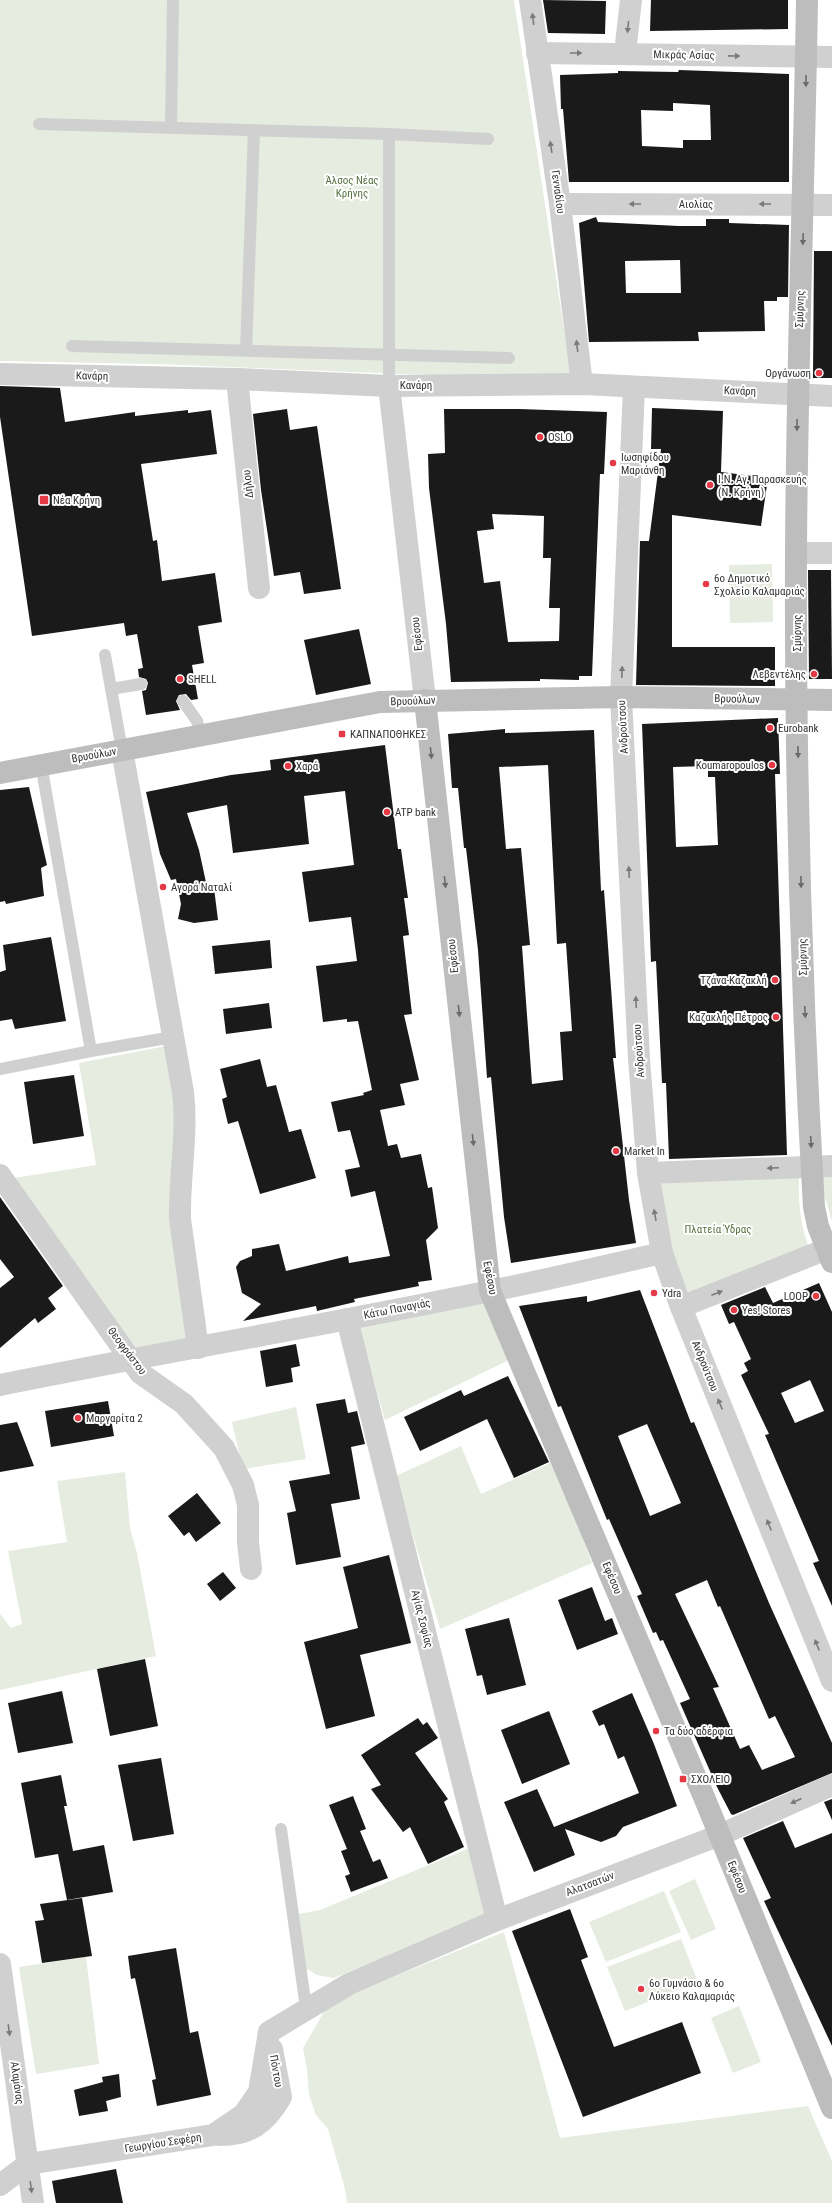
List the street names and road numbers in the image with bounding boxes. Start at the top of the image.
street label: Μικράς Ασίας [653,48,715,62]
street label: Γενναδίου [549,169,567,215]
street label: Αιολίας [679,198,713,211]
street label: Σμύρνης [793,290,807,328]
street label: Κανάρη [76,369,108,383]
street label: Κανάρη [400,379,432,392]
street label: Κανάρη [724,384,756,398]
street label: Δήλου [240,469,256,499]
street label: Σμύρνης [791,614,804,652]
street label: Εφέσου [409,617,425,651]
street label: Βρυούλων [714,692,760,706]
street label: Βρυούλων [390,694,436,708]
street label: Ανδρούτσου [615,700,631,754]
street label: Βρυούλων [71,745,118,765]
street label: Σμύρνης [796,938,810,976]
street label: Εφέσου [445,939,461,973]
street label: Ανδρούτσου [631,1024,647,1078]
street label: Εφέσου [480,1260,500,1296]
street label: Κάτω Παναγιάς [362,1296,432,1322]
street label: Θεοφράστου [105,1325,149,1377]
street label: Ανδρούτσου [689,1339,721,1393]
street label: Εφέσου [599,1560,625,1596]
street label: Αγίας Σοφίας [409,1589,435,1649]
street label: Εφέσου [725,1859,749,1895]
street label: Αλατσατών [564,1869,616,1899]
street label: Πόντου [267,2054,285,2088]
street label: Αλαμάνας [8,2061,26,2105]
street label: Γεωργίου Σεφέρη [124,2131,202,2155]

